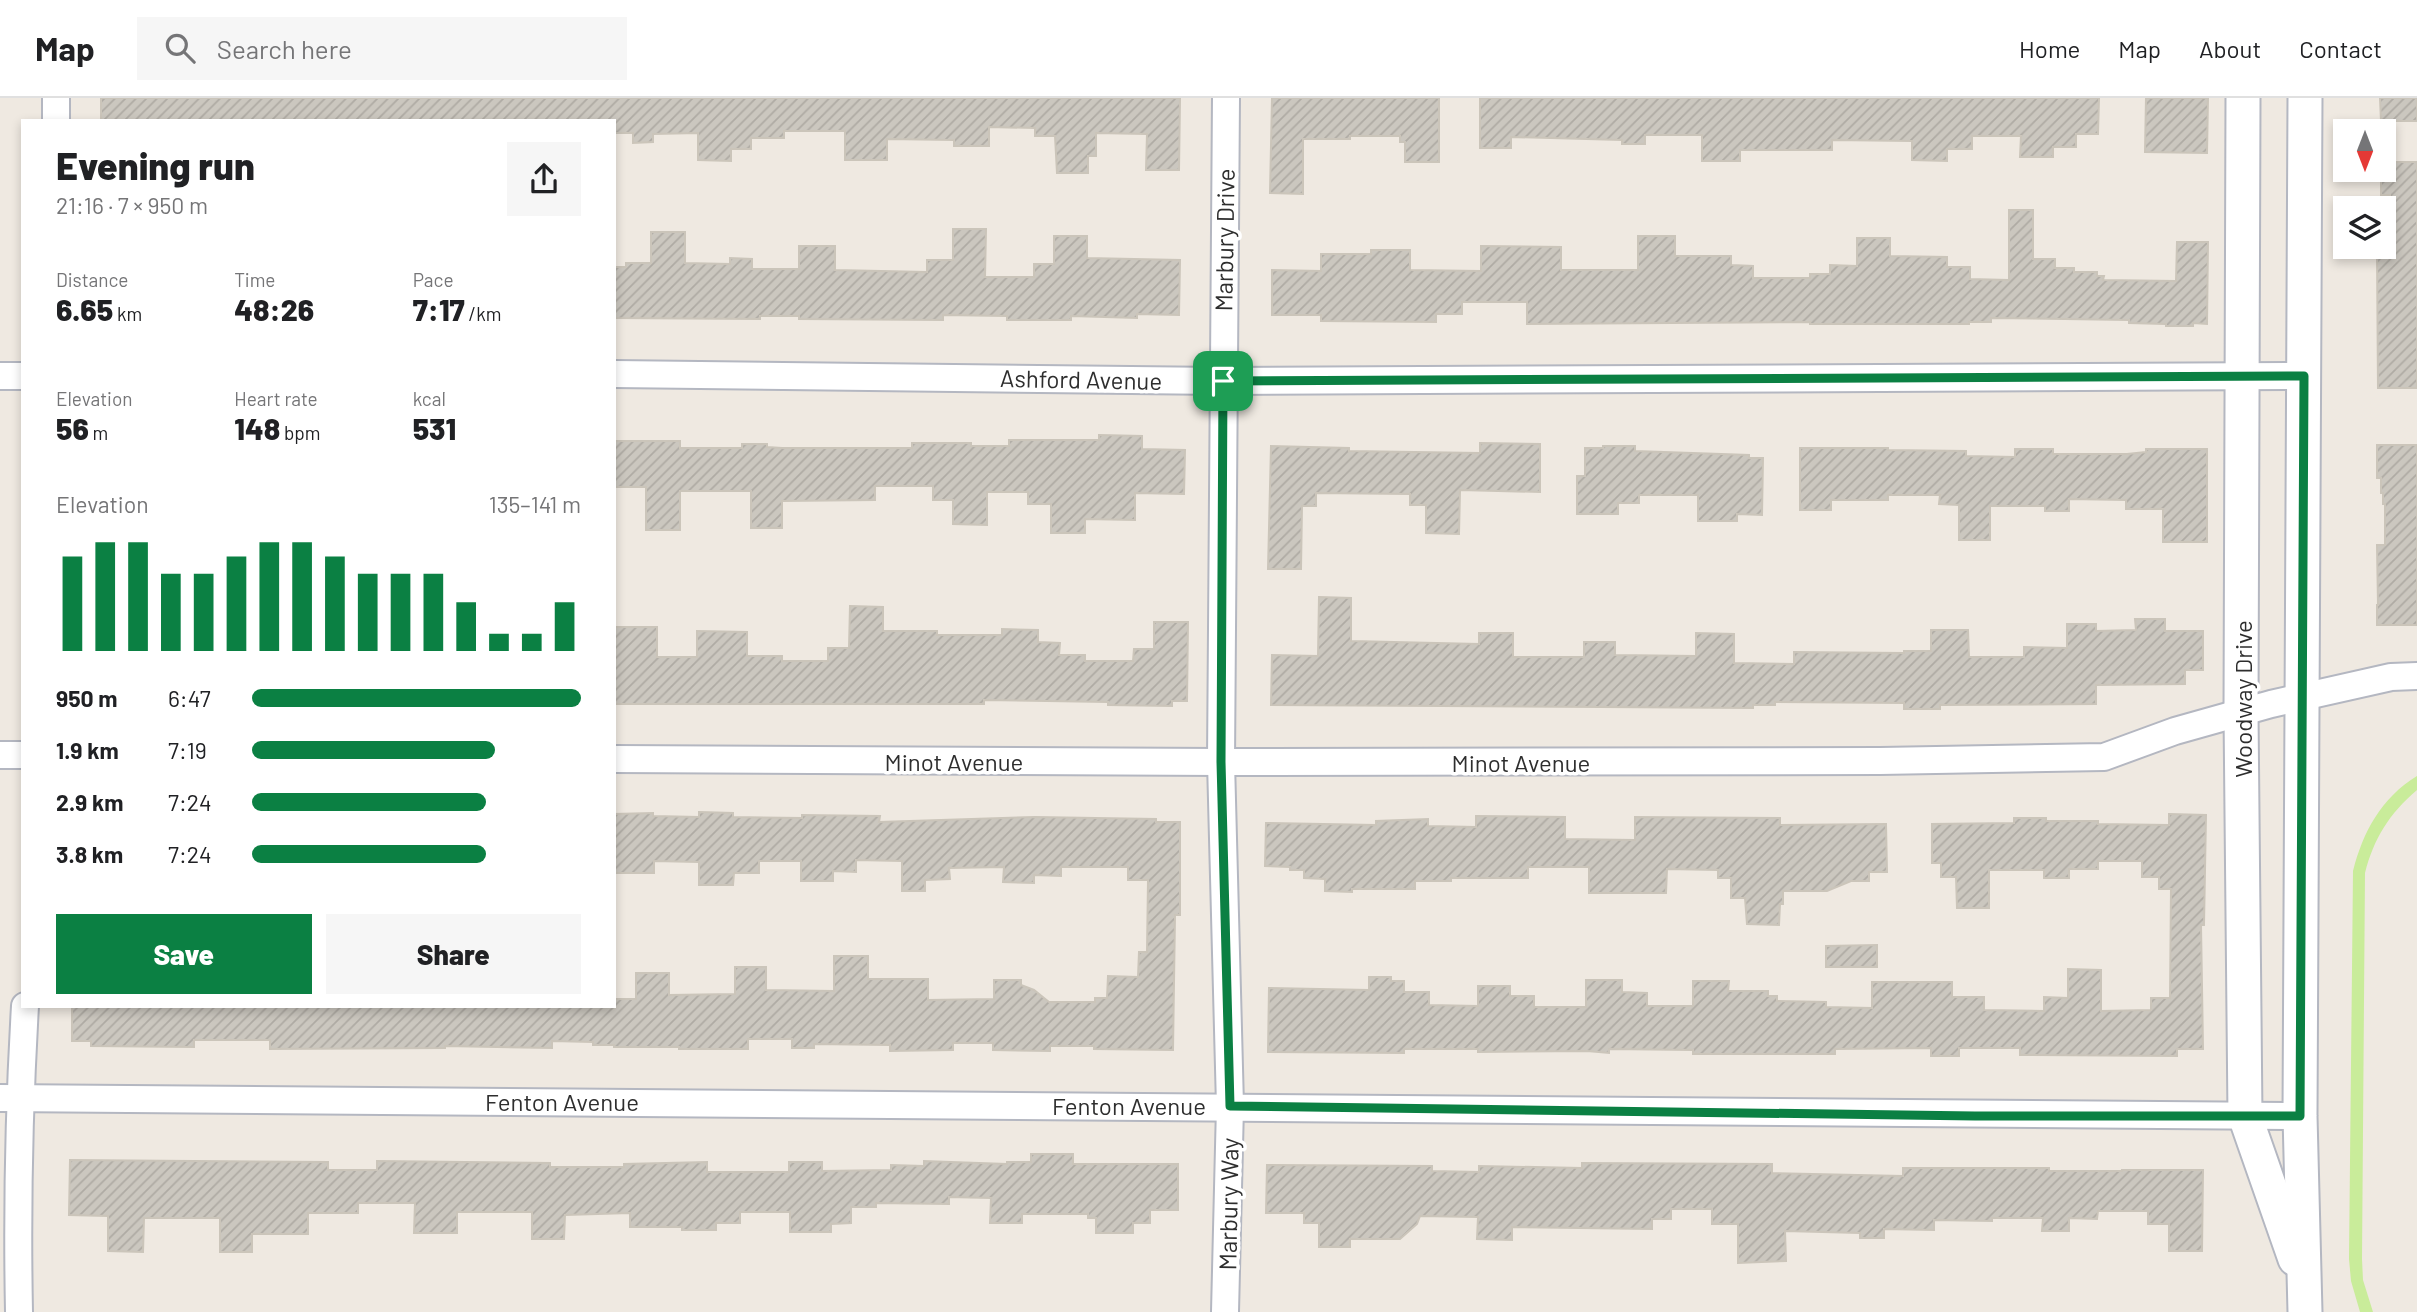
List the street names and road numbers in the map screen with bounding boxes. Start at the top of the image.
street label: Marbury Drive [1208,168,1240,312]
street label: Ashford Avenue [1000,363,1162,395]
street label: Woodway Drive [2228,620,2257,778]
street label: Minot Avenue [885,747,1023,776]
street label: Minot Avenue [1452,748,1590,777]
street label: Fenton Avenue [485,1087,639,1116]
street label: Fenton Avenue [1052,1091,1206,1120]
street label: Marbury Way [1212,1137,1244,1271]

